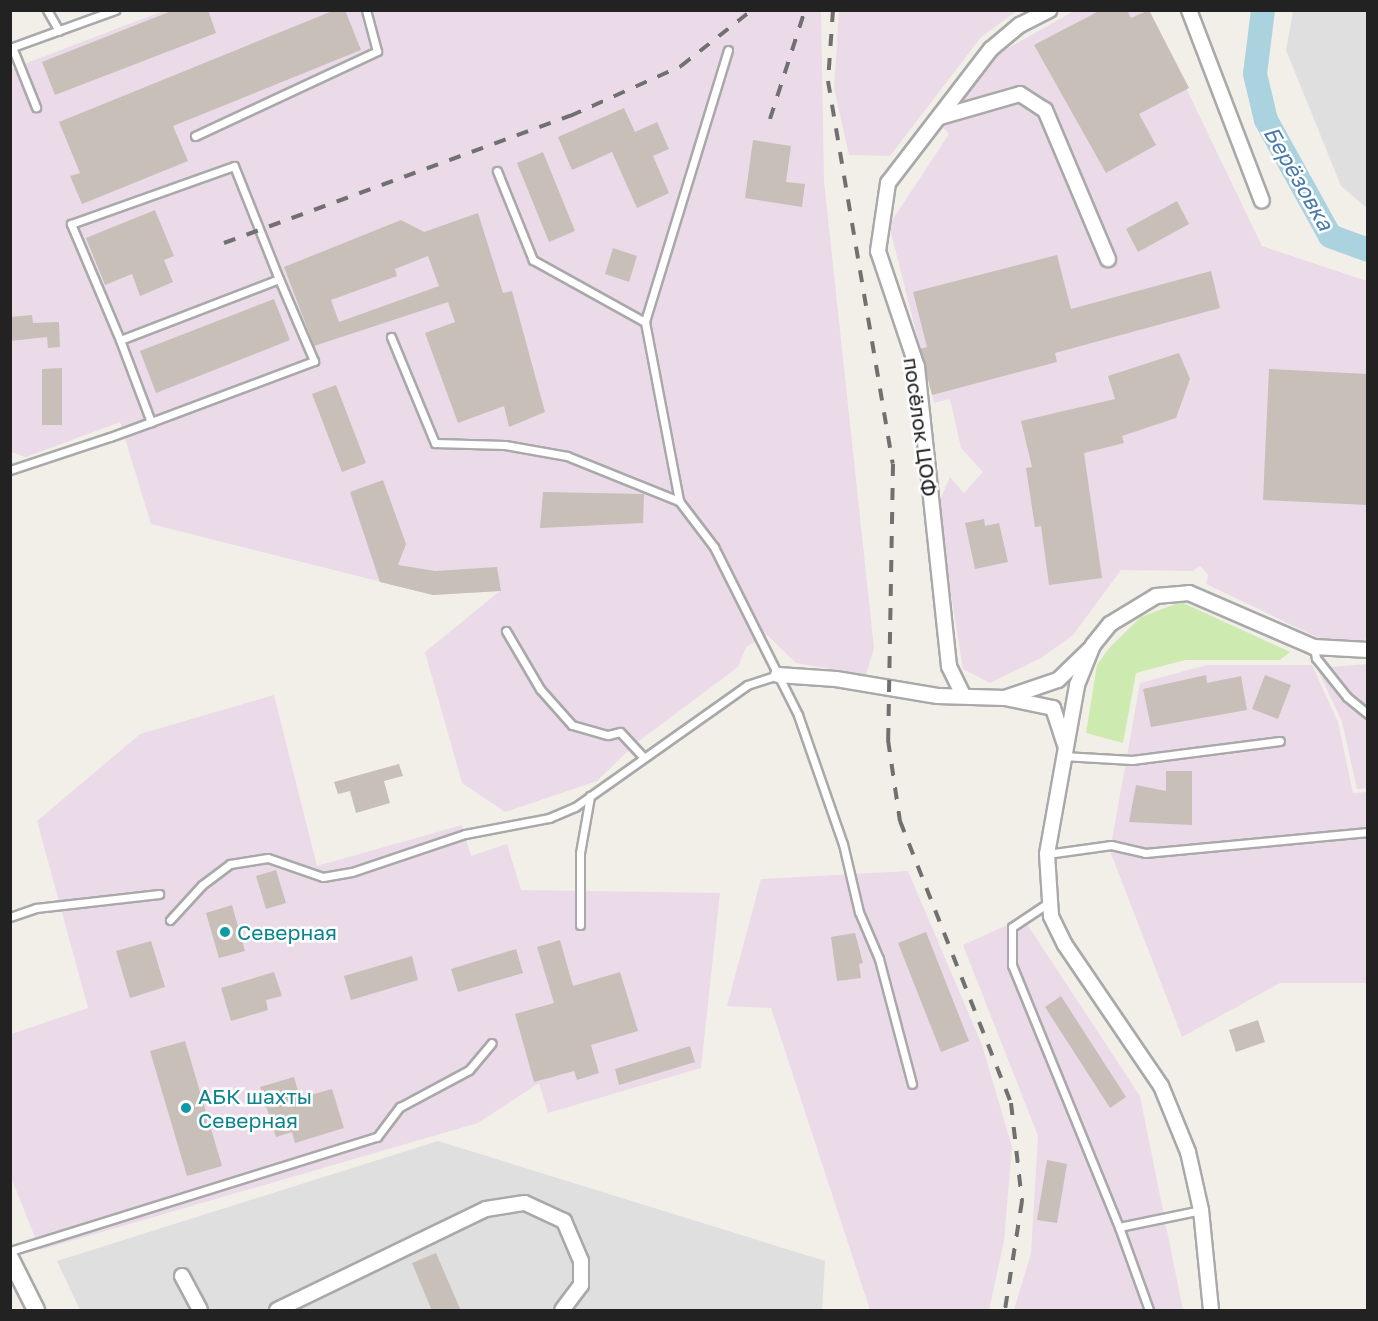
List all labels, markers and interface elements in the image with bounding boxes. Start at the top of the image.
water label: Берёзовка [1259,121,1339,235]
street label: посёлок ЦОФ [899,356,943,498]
place label: Северная [237,919,337,945]
marker: Северная [218,925,232,939]
place label: АБК шахты Северная [198,1083,312,1133]
marker: АБК шахты Северная [179,1101,193,1115]

